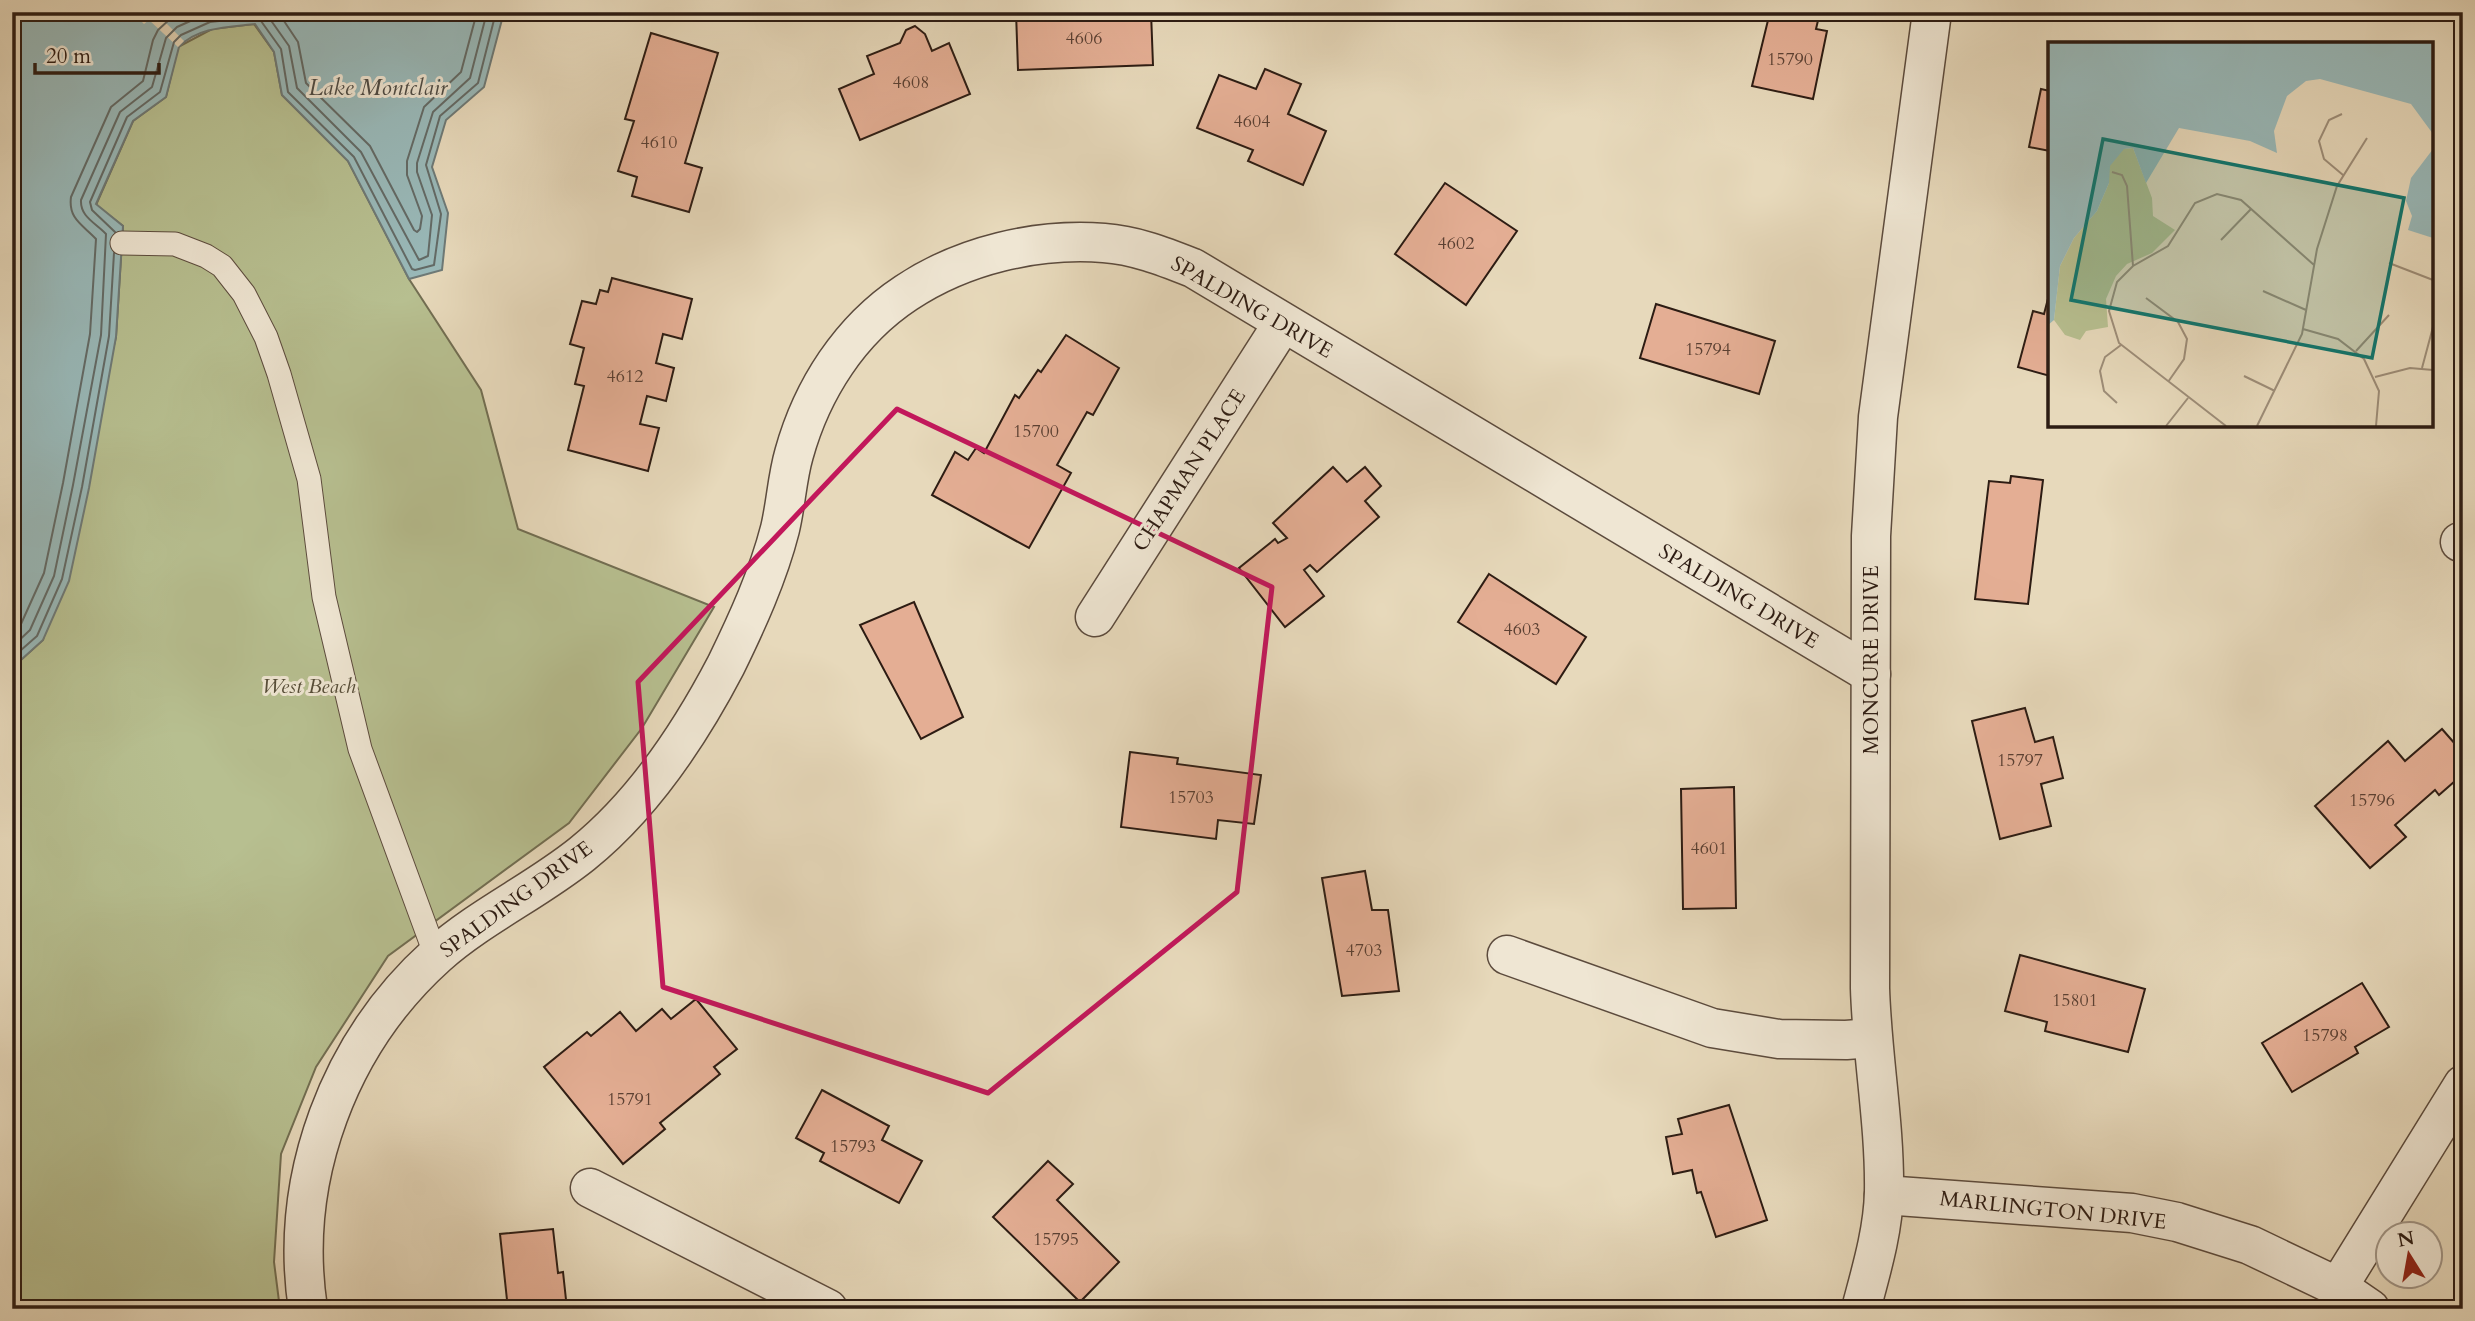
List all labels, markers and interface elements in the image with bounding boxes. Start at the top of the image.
house number: 4606 [1066,26,1102,51]
scale bar [35,32,159,76]
text: 20 m [46,42,91,71]
inset map [2048,42,2433,427]
house number: 15790 [1767,47,1813,72]
house number: 4608 [893,70,929,95]
water label: Lake Montclair [309,72,449,103]
house number: 4604 [1234,109,1270,134]
house number: 4610 [641,130,677,155]
house number: 4602 [1438,231,1474,256]
street label: SPALDING DRIVE [1166,249,1338,366]
house number: 15794 [1685,337,1731,362]
house number: 4612 [607,364,643,389]
street label: CHAPMAN PLACE [1126,383,1253,557]
house number: 15700 [1013,419,1059,444]
street label: SPALDING DRIVE [1653,537,1824,656]
street label: MONCURE DRIVE [1857,565,1886,755]
house number: 4603 [1504,617,1540,642]
park label: West Beach [262,672,356,701]
house number: 15797 [1997,748,2043,773]
house number: 15703 [1168,785,1214,810]
house number: 15796 [2349,788,2395,813]
street label: SPALDING DRIVE [434,834,599,965]
house number: 4601 [1691,836,1727,861]
house number: 4703 [1346,938,1382,963]
house number: 15801 [2052,988,2098,1013]
house number: 15798 [2302,1023,2348,1048]
house number: 15791 [607,1087,653,1112]
house number: 15793 [830,1134,876,1159]
street label: MARLINGTON DRIVE [1938,1184,2168,1237]
north arrow [2374,1220,2444,1290]
text: N [2395,1225,2417,1254]
house number: 15795 [1033,1227,1079,1252]

